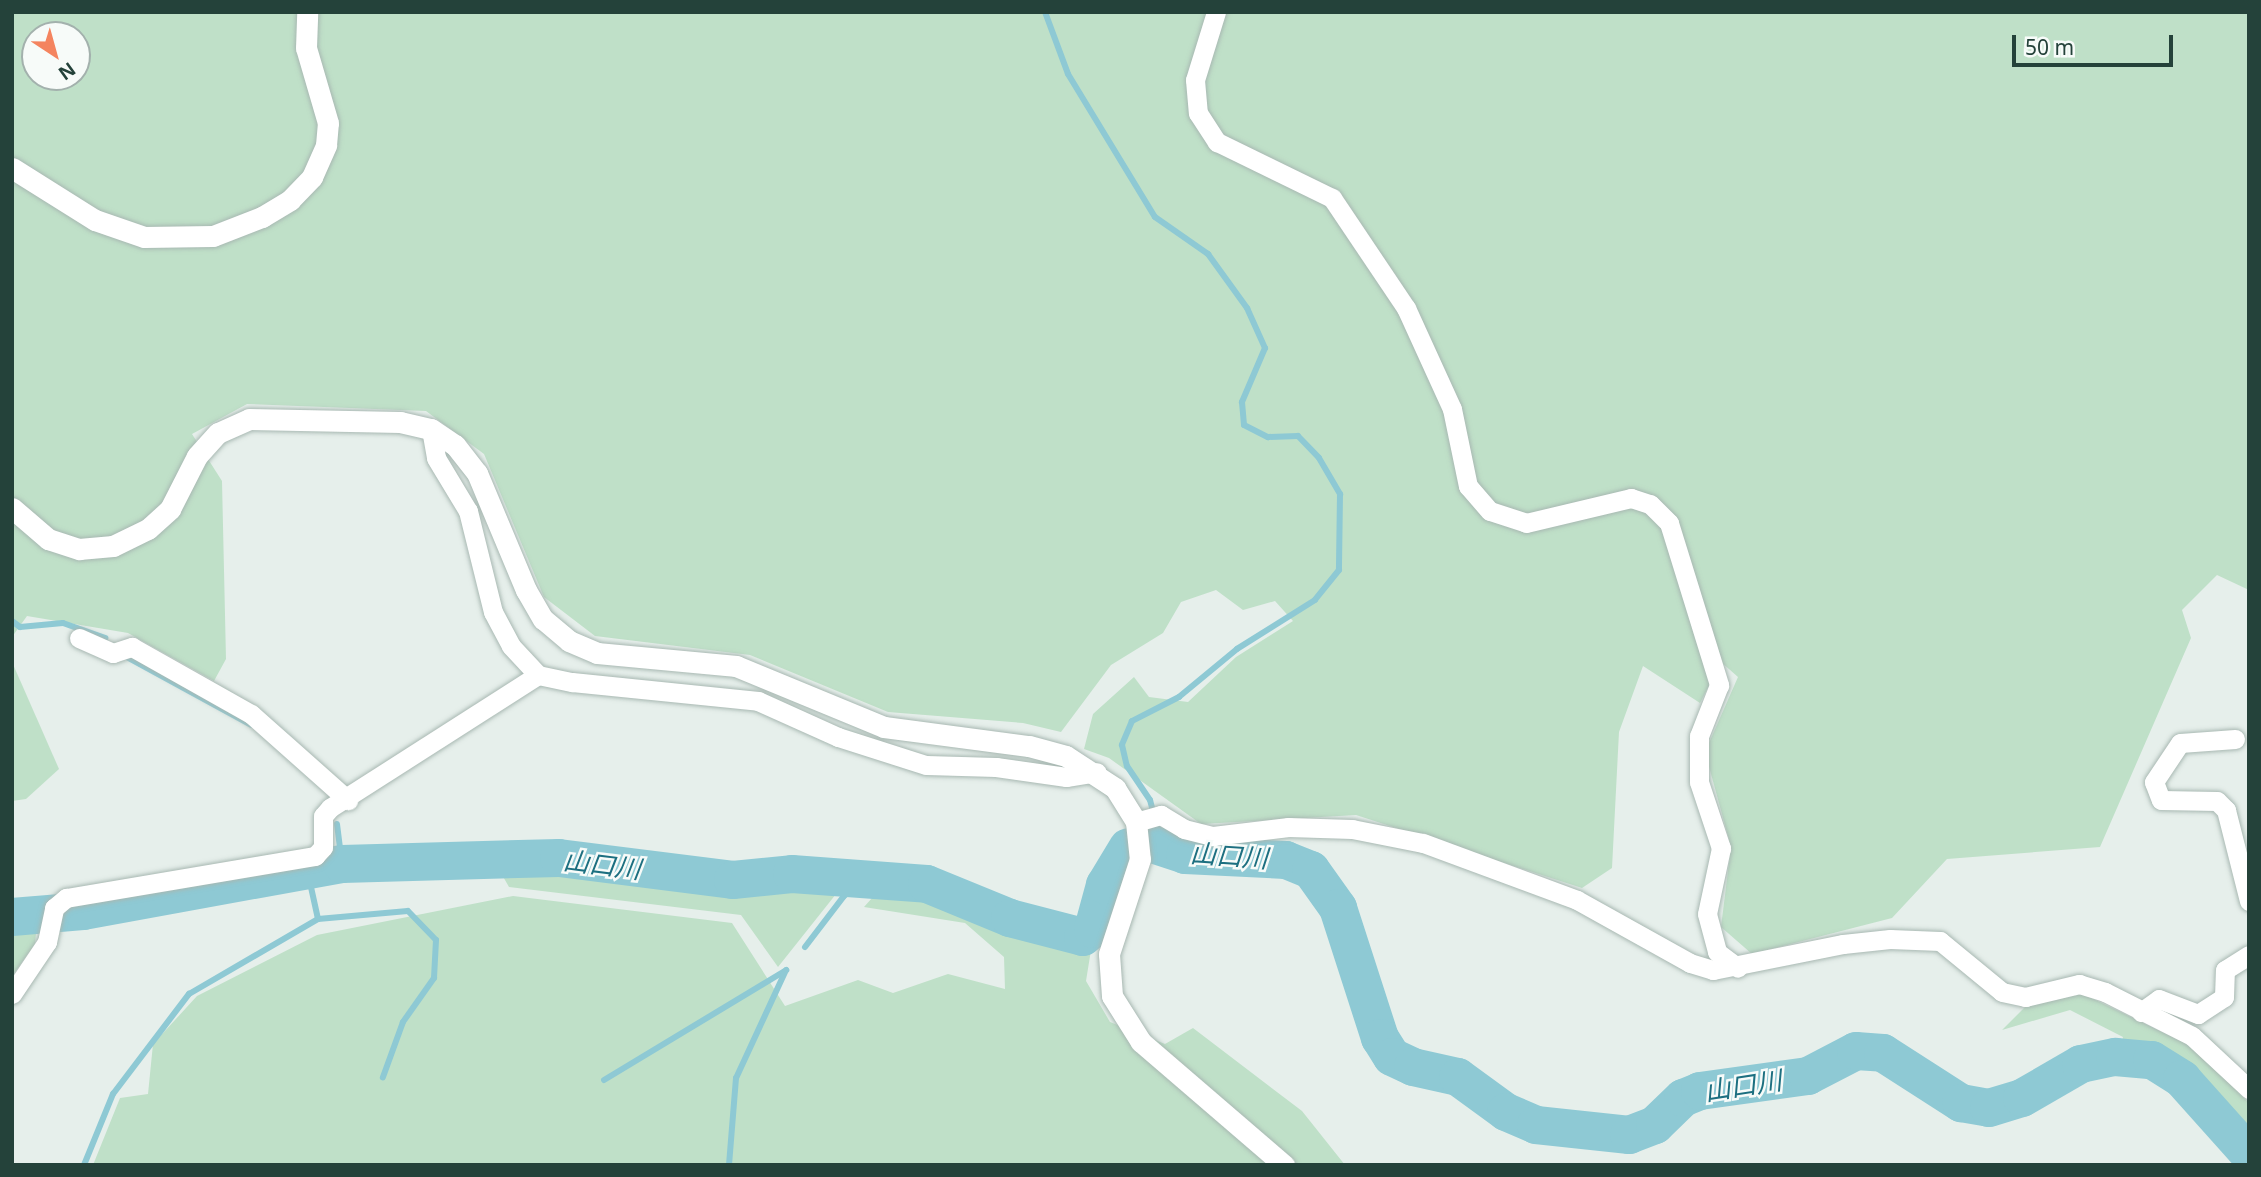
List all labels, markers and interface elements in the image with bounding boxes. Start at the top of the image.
north arrow [21,21,91,91]
scale bar [2016,21,2177,65]
text: 50 m [2025,33,2074,61]
text: N [53,56,81,86]
water label: 山口川 [1189,838,1269,874]
water label: 山口川 [561,845,643,885]
water label: 山口川 [1702,1064,1784,1108]

